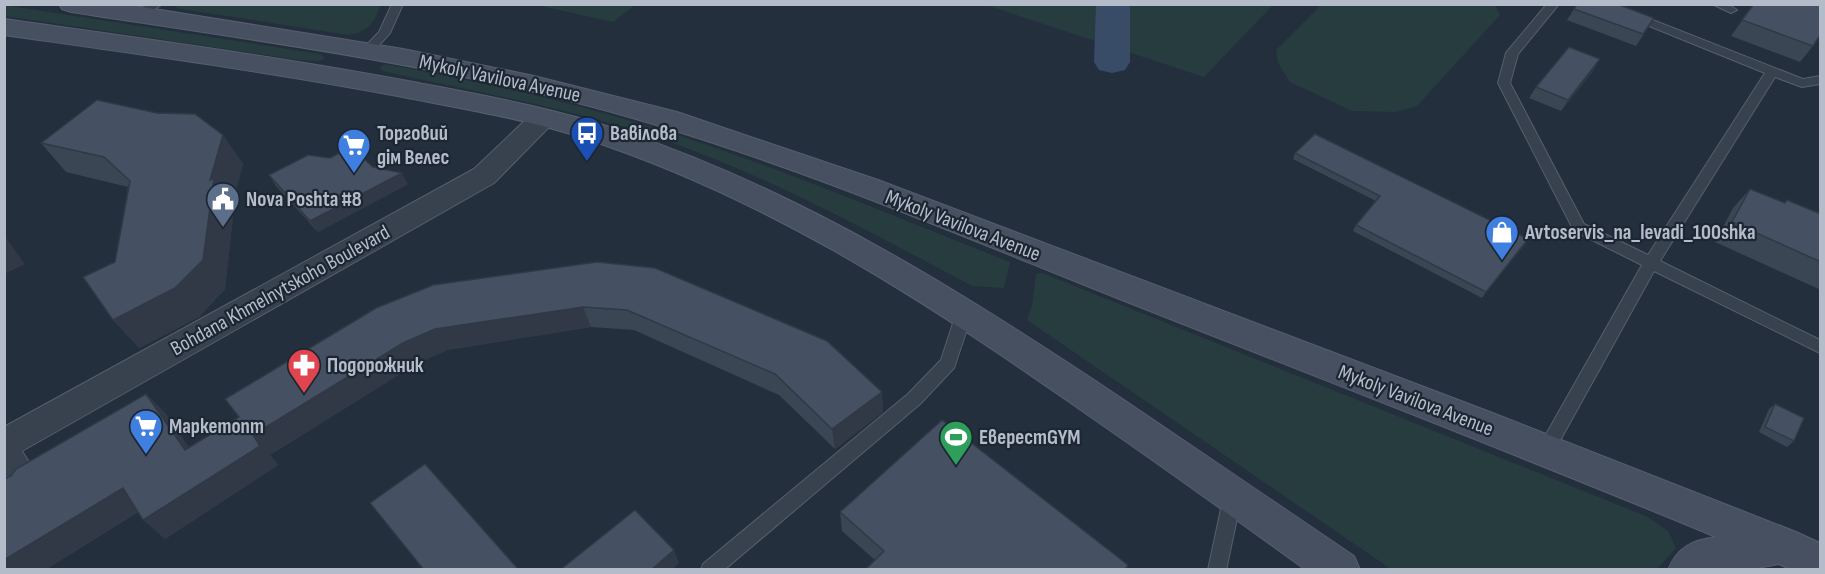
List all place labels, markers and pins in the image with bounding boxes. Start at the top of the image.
bus stop icon: Вавілова [569,115,605,162]
place label: Торговий дім Велес [377,121,450,170]
place label: Вавілова [610,121,677,146]
supermarket icon: Торговий дім Велес [336,127,372,174]
public building icon: Nova Poshta #8 [205,181,241,228]
place label: Nova Poshta #8 [246,187,362,212]
shop icon: Avtoservis_na_levadi_100shka [1484,214,1520,261]
place label: Avtoservis_na_levadi_100shka [1524,220,1756,245]
pharmacy icon: Подорожник [286,347,322,394]
place label: Подорожник [327,353,424,378]
supermarket icon: Маркетопт [128,408,164,455]
place label: Маркетопт [169,414,264,439]
sports icon: ЕверестGYM [938,419,974,466]
place label: ЕверестGYM [979,425,1081,450]

